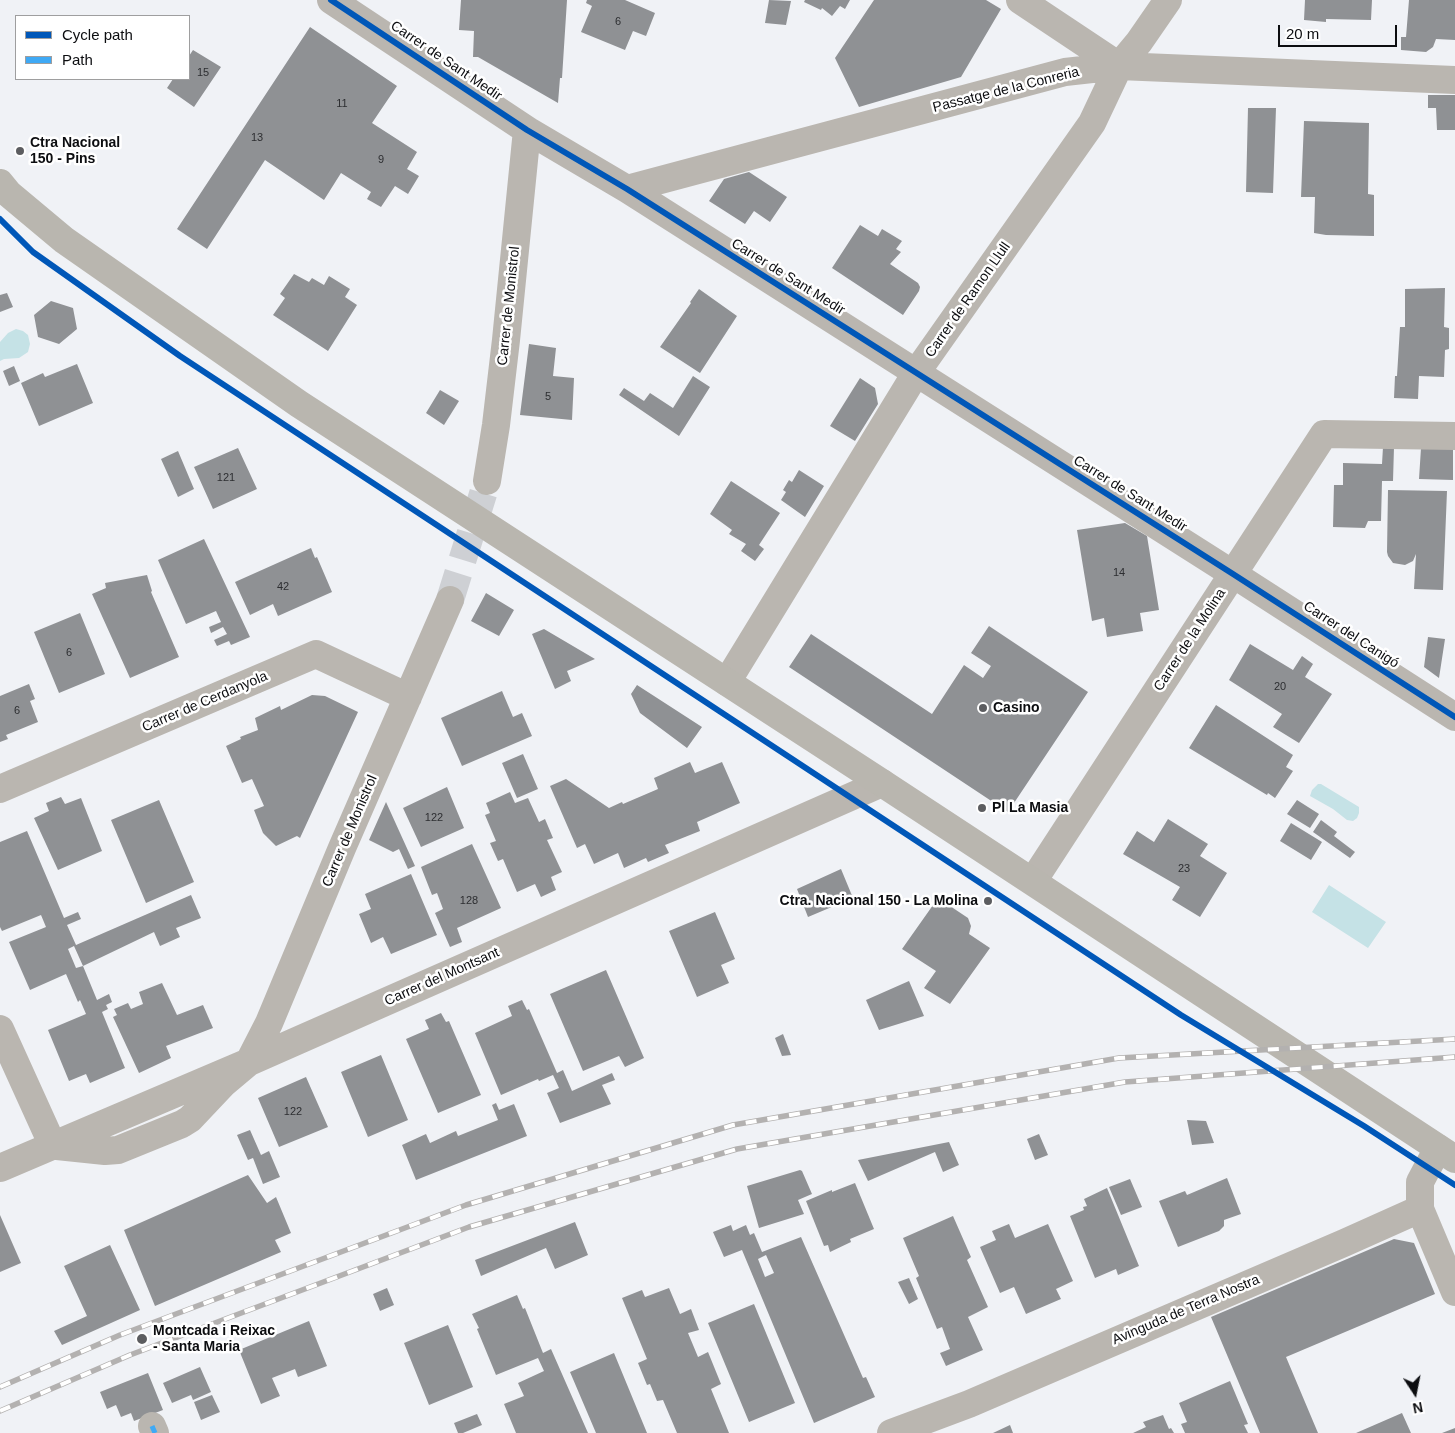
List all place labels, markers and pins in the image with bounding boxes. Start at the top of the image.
place label: Ctra Nacional 150 - Pins [30,135,120,168]
marker: Ctra Nacional 150 - Pins [14,145,26,157]
place label: Casino [993,700,1040,716]
marker: Casino [977,702,989,714]
place label: Pl La Masia [992,800,1068,816]
marker: Pl La Masia [976,802,988,814]
place label: Ctra. Nacional 150 - La Molina [780,893,978,909]
marker: Ctra. Nacional 150 - La Molina [982,895,994,907]
place label: Montcada i Reixac - Santa Maria [153,1323,275,1355]
marker: Montcada i Reixac - Santa Maria [135,1332,149,1346]

